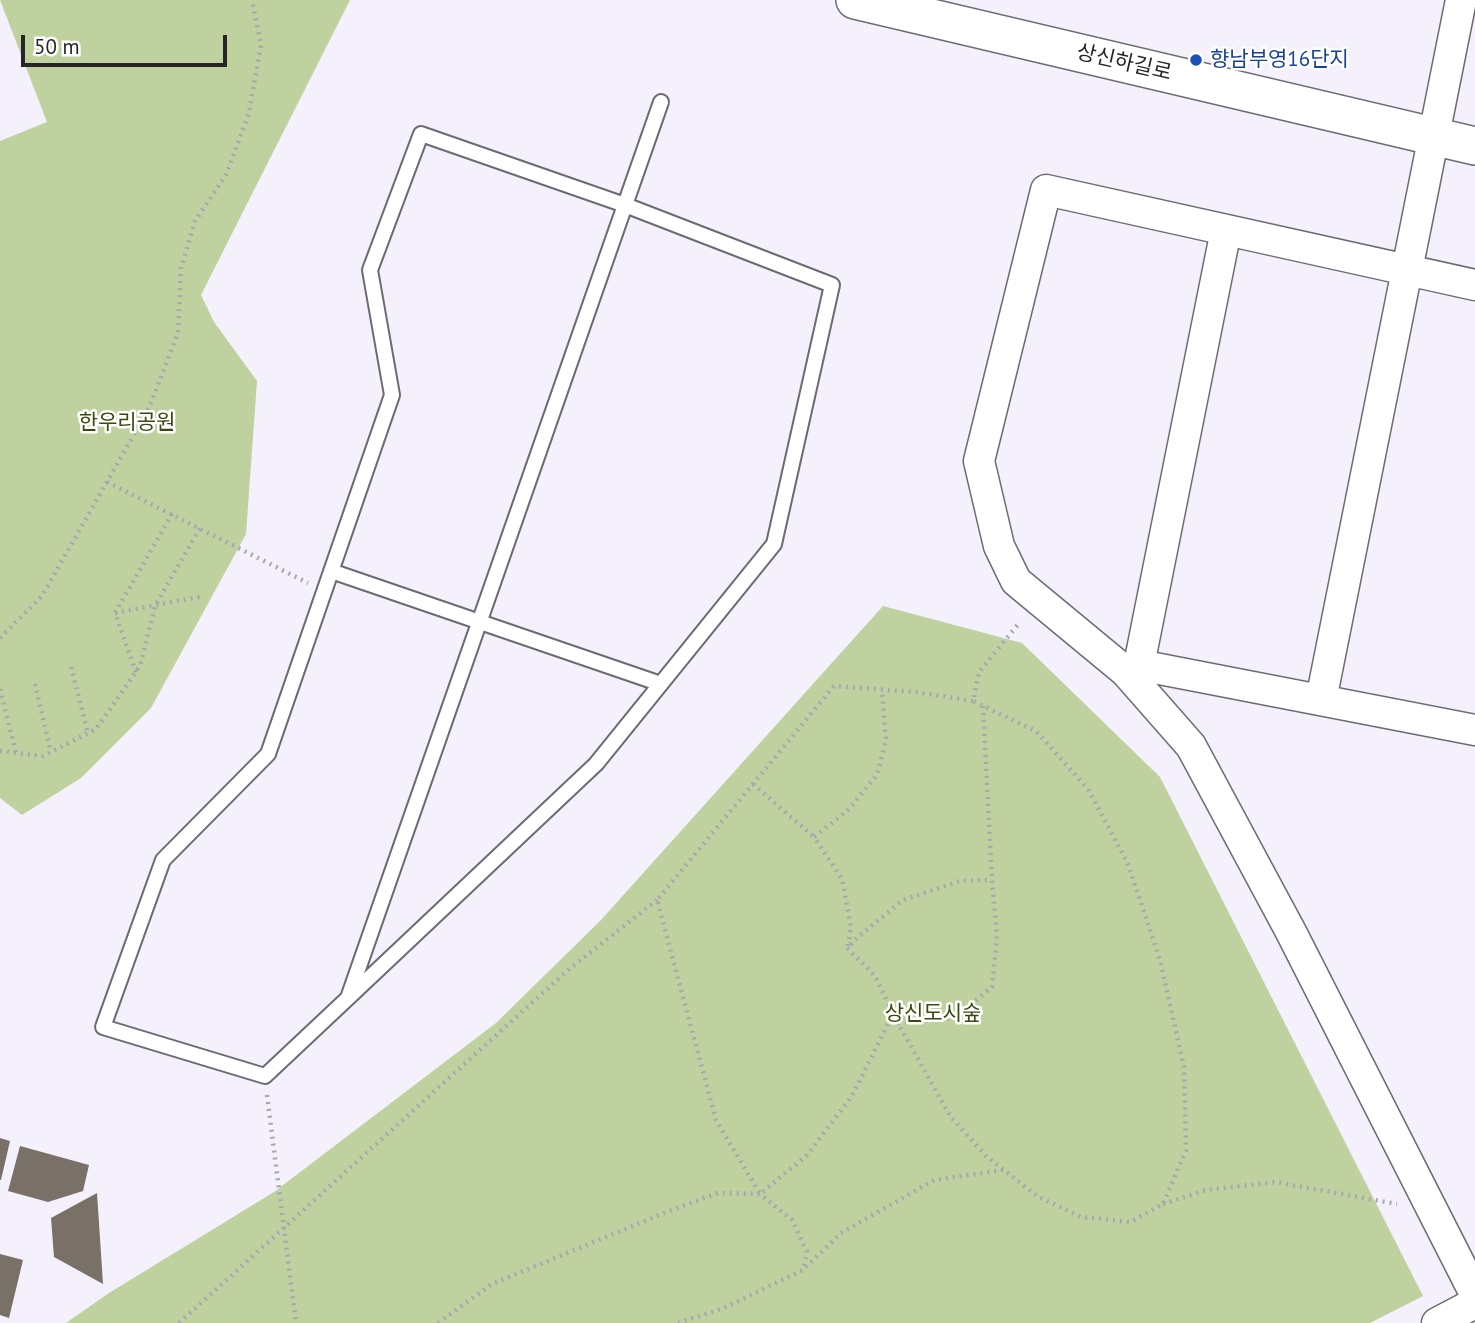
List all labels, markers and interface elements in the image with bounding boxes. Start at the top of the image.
scale bar [24,21,231,65]
text: 50 m [34,33,80,60]
street label: 상신하길로 [1074,40,1174,86]
place label: 향남부영16단지 [1210,47,1349,73]
marker: 향남부영16단지 [1188,52,1204,68]
park label: 한우리공원 [79,410,175,436]
park label: 상신도시숲 [885,1001,981,1027]

